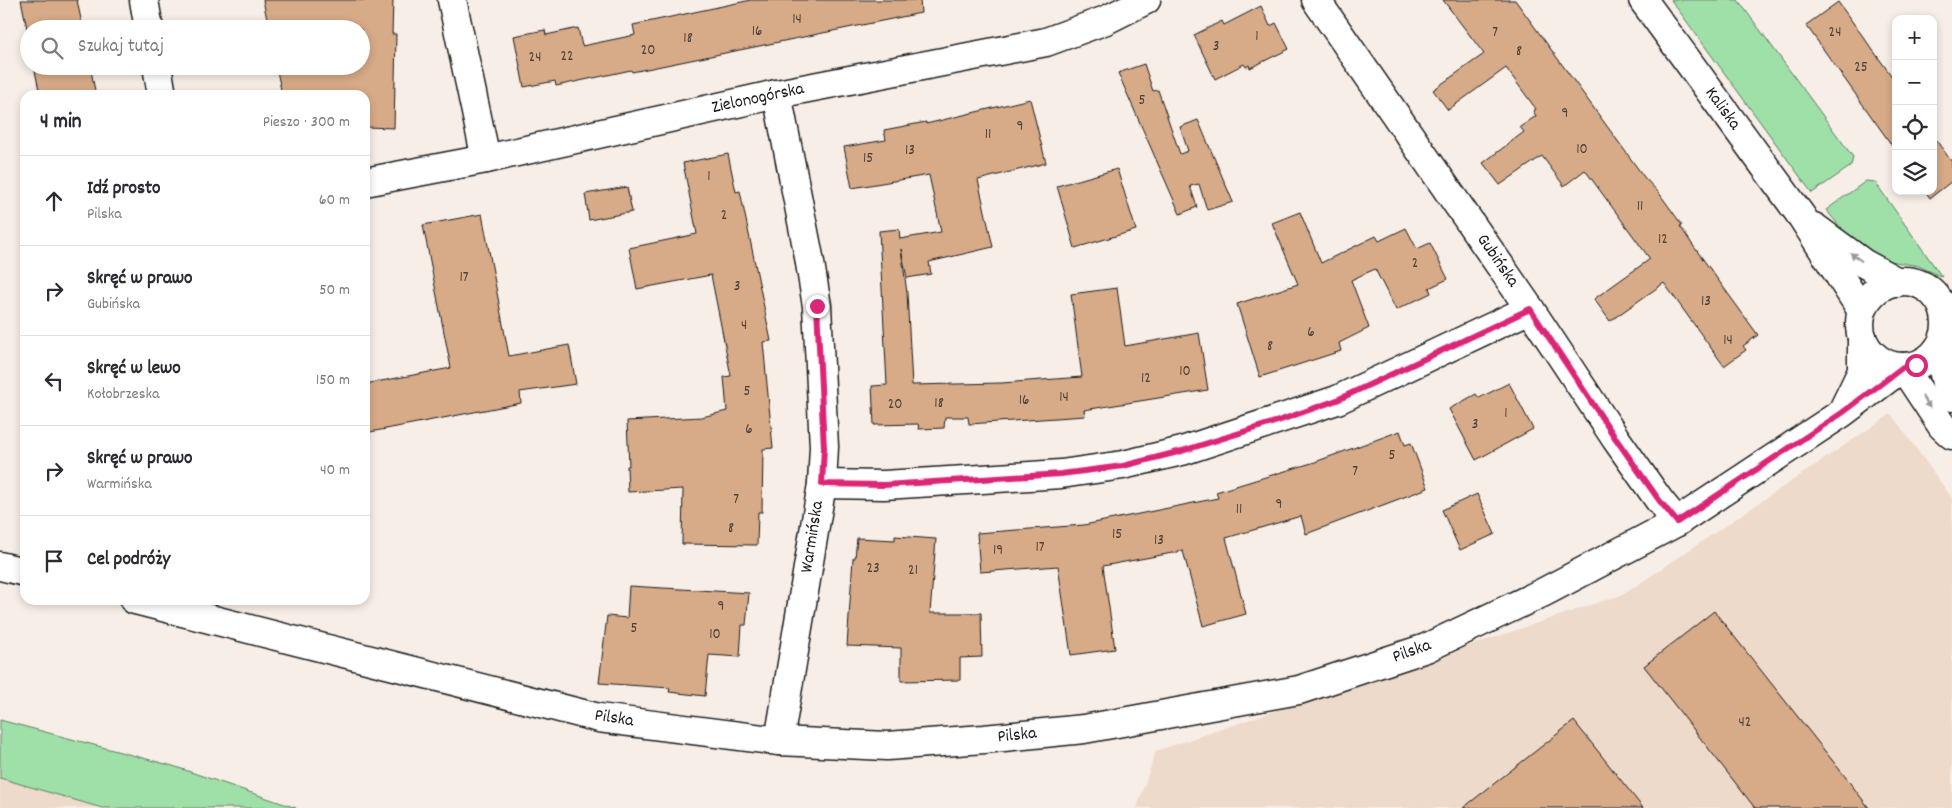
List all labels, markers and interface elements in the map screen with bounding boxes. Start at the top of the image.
house number: 14 [792,9,802,31]
map controls [1892,15,1937,195]
button: + [1892,15,1937,60]
search box [20,20,370,75]
house number: 16 [752,21,762,43]
house number: 7 [1492,22,1498,44]
house number: 24 [1829,22,1841,44]
house number: 1 [1255,26,1259,48]
house number: 18 [683,28,693,50]
icon: search [38,34,66,62]
text: Szukaj tutaj [78,34,164,61]
house number: 3 [1213,36,1219,58]
house number: 20 [641,40,655,62]
house number: 8 [1516,41,1522,63]
house number: 22 [560,46,574,68]
house number: 24 [529,47,541,69]
house number: 25 [1854,57,1868,79]
button: − [1892,60,1937,105]
street label: Zielonogórska [710,77,807,121]
street label: Kaliska [1698,82,1746,136]
house number: 5 [1139,90,1146,112]
house number: 9 [1562,103,1568,125]
button: locate [1892,105,1937,150]
text: 4 min [40,108,82,138]
text: Pieszo · 300 m [263,111,350,134]
house number: 9 [1017,116,1023,138]
house number: 11 [985,124,991,146]
house number: 10 [1576,139,1588,161]
house number: 13 [905,140,915,162]
house number: 15 [863,148,873,170]
button: layers [1892,150,1937,195]
house number: 1 [707,166,711,188]
text: Idź prosto [87,176,160,203]
icon: ahead [40,187,68,215]
text: 60 m [319,189,350,212]
house number: 11 [1637,196,1643,218]
text: Pilska [87,203,122,226]
house number: 2 [721,205,727,227]
street label: Gubińska [1470,229,1525,293]
house number: 12 [1658,229,1668,251]
one-way arrow [1850,252,1863,263]
house number: 2 [1412,253,1418,275]
text: Skręć w prawo [87,266,193,293]
house number: 17 [459,267,469,289]
house number: 3 [734,276,740,298]
icon: right [40,277,68,305]
text: 50 m [319,279,350,302]
house number: 13 [1701,291,1711,313]
text: Gubińska [87,293,140,316]
route end [806,295,829,318]
house number: 4 [741,315,747,337]
house number: 6 [1307,322,1315,344]
house number: 14 [1723,330,1733,352]
house number: 8 [1267,336,1273,358]
route start [1905,354,1928,377]
text: Skręć w lewo [87,356,181,383]
house number: 10 [1179,361,1191,383]
icon: left [40,367,68,395]
house number: 12 [1141,368,1151,390]
text: 150 m [316,369,350,392]
house number: 5 [744,381,751,403]
text: Kołobrzeska [87,383,159,406]
house number: 14 [1059,387,1069,409]
house number: 16 [1019,390,1029,412]
house number: 18 [934,393,944,415]
house number: 20 [888,394,902,416]
one-way arrow [1921,396,1931,409]
house number: 1 [1504,403,1508,425]
house number: 3 [1472,414,1478,436]
house number: 6 [745,419,753,441]
house number: 5 [1389,445,1396,467]
text: Skręć w prawo [87,446,193,473]
icon: right [40,457,68,485]
text: 40 m [320,459,350,482]
house number: 7 [1352,461,1358,483]
text: Warmińska [87,473,152,496]
house number: 7 [733,489,739,511]
house number: 9 [1276,494,1282,516]
street label: Warmińska [795,499,831,575]
house number: 11 [1236,499,1242,521]
house number: 8 [728,518,734,540]
house number: 15 [1112,524,1122,546]
house number: 13 [1154,530,1164,552]
house number: 17 [1035,537,1045,559]
house number: 19 [993,540,1003,562]
icon: arrive [40,547,68,575]
text: Cel podróży [87,547,170,574]
house number: 23 [866,558,880,580]
house number: 21 [908,560,918,582]
house number: 9 [718,596,724,618]
house number: 5 [631,618,638,640]
house number: 10 [709,624,721,646]
street label: Pilska [1389,633,1435,670]
street label: Pilska [593,704,636,734]
house number: 42 [1739,712,1751,734]
street label: Pilska [996,721,1038,750]

